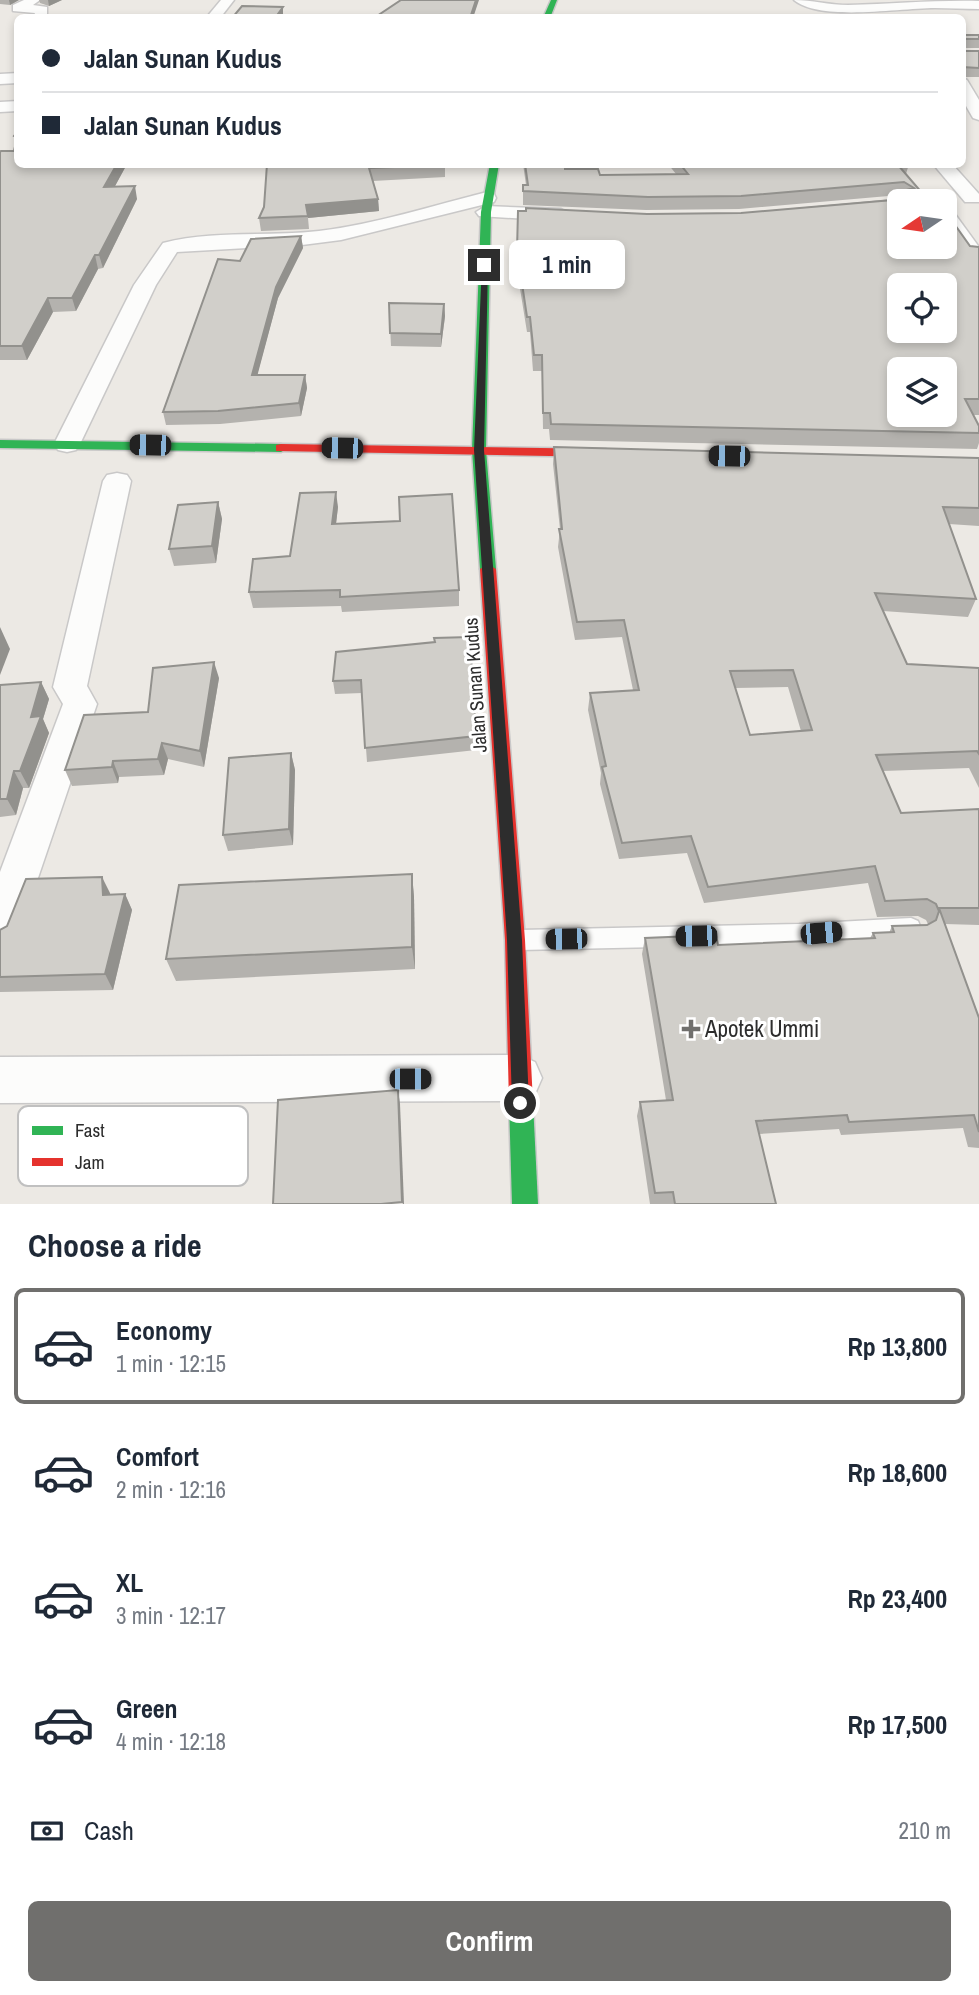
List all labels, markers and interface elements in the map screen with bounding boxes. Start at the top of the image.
text: Jalan Sunan Kudus [84,41,282,76]
text: Jalan Sunan Kudus [84,108,282,143]
north arrow [887,189,957,259]
map controls [887,189,957,427]
callout: 1 min [508,240,624,290]
route end [468,249,500,281]
text: 1 min [542,249,592,280]
button: locate [887,273,957,343]
button: layers [887,357,957,427]
car [129,434,172,456]
car [321,437,364,459]
car [708,445,751,467]
street label: Jalan Sunan Kudus [457,616,493,753]
car [800,921,843,945]
car [675,925,718,947]
car [545,928,588,950]
place label: Apotek Ummi [704,1013,819,1044]
marker: Apotek Ummi [683,1021,699,1037]
car [390,1069,432,1090]
route start [504,1087,536,1119]
legend [18,1106,248,1186]
text: Fast [75,1117,105,1143]
text: Jam [75,1149,104,1175]
text: Choose a ride [28,1224,202,1267]
text: Economy [116,1313,212,1348]
icon: car [32,1315,95,1378]
text: Rp 13,800 [847,1329,947,1364]
text: 1 min · 12:15 [116,1348,226,1379]
text: Comfort [116,1439,199,1474]
icon: car [32,1441,95,1504]
text: Rp 18,600 [847,1455,947,1490]
text: 2 min · 12:16 [116,1474,226,1505]
text: XL [116,1565,143,1600]
icon: car [32,1567,95,1630]
text: Rp 23,400 [847,1581,947,1616]
text: 3 min · 12:17 [116,1600,226,1631]
text: Green [116,1691,178,1726]
icon: car [32,1693,95,1756]
text: Rp 17,500 [847,1707,947,1742]
text: 4 min · 12:18 [116,1726,226,1757]
icon: cash [28,1812,66,1850]
text: Cash [84,1813,134,1848]
text: 210 m [899,1815,951,1846]
button: Confirm [28,1901,951,1981]

